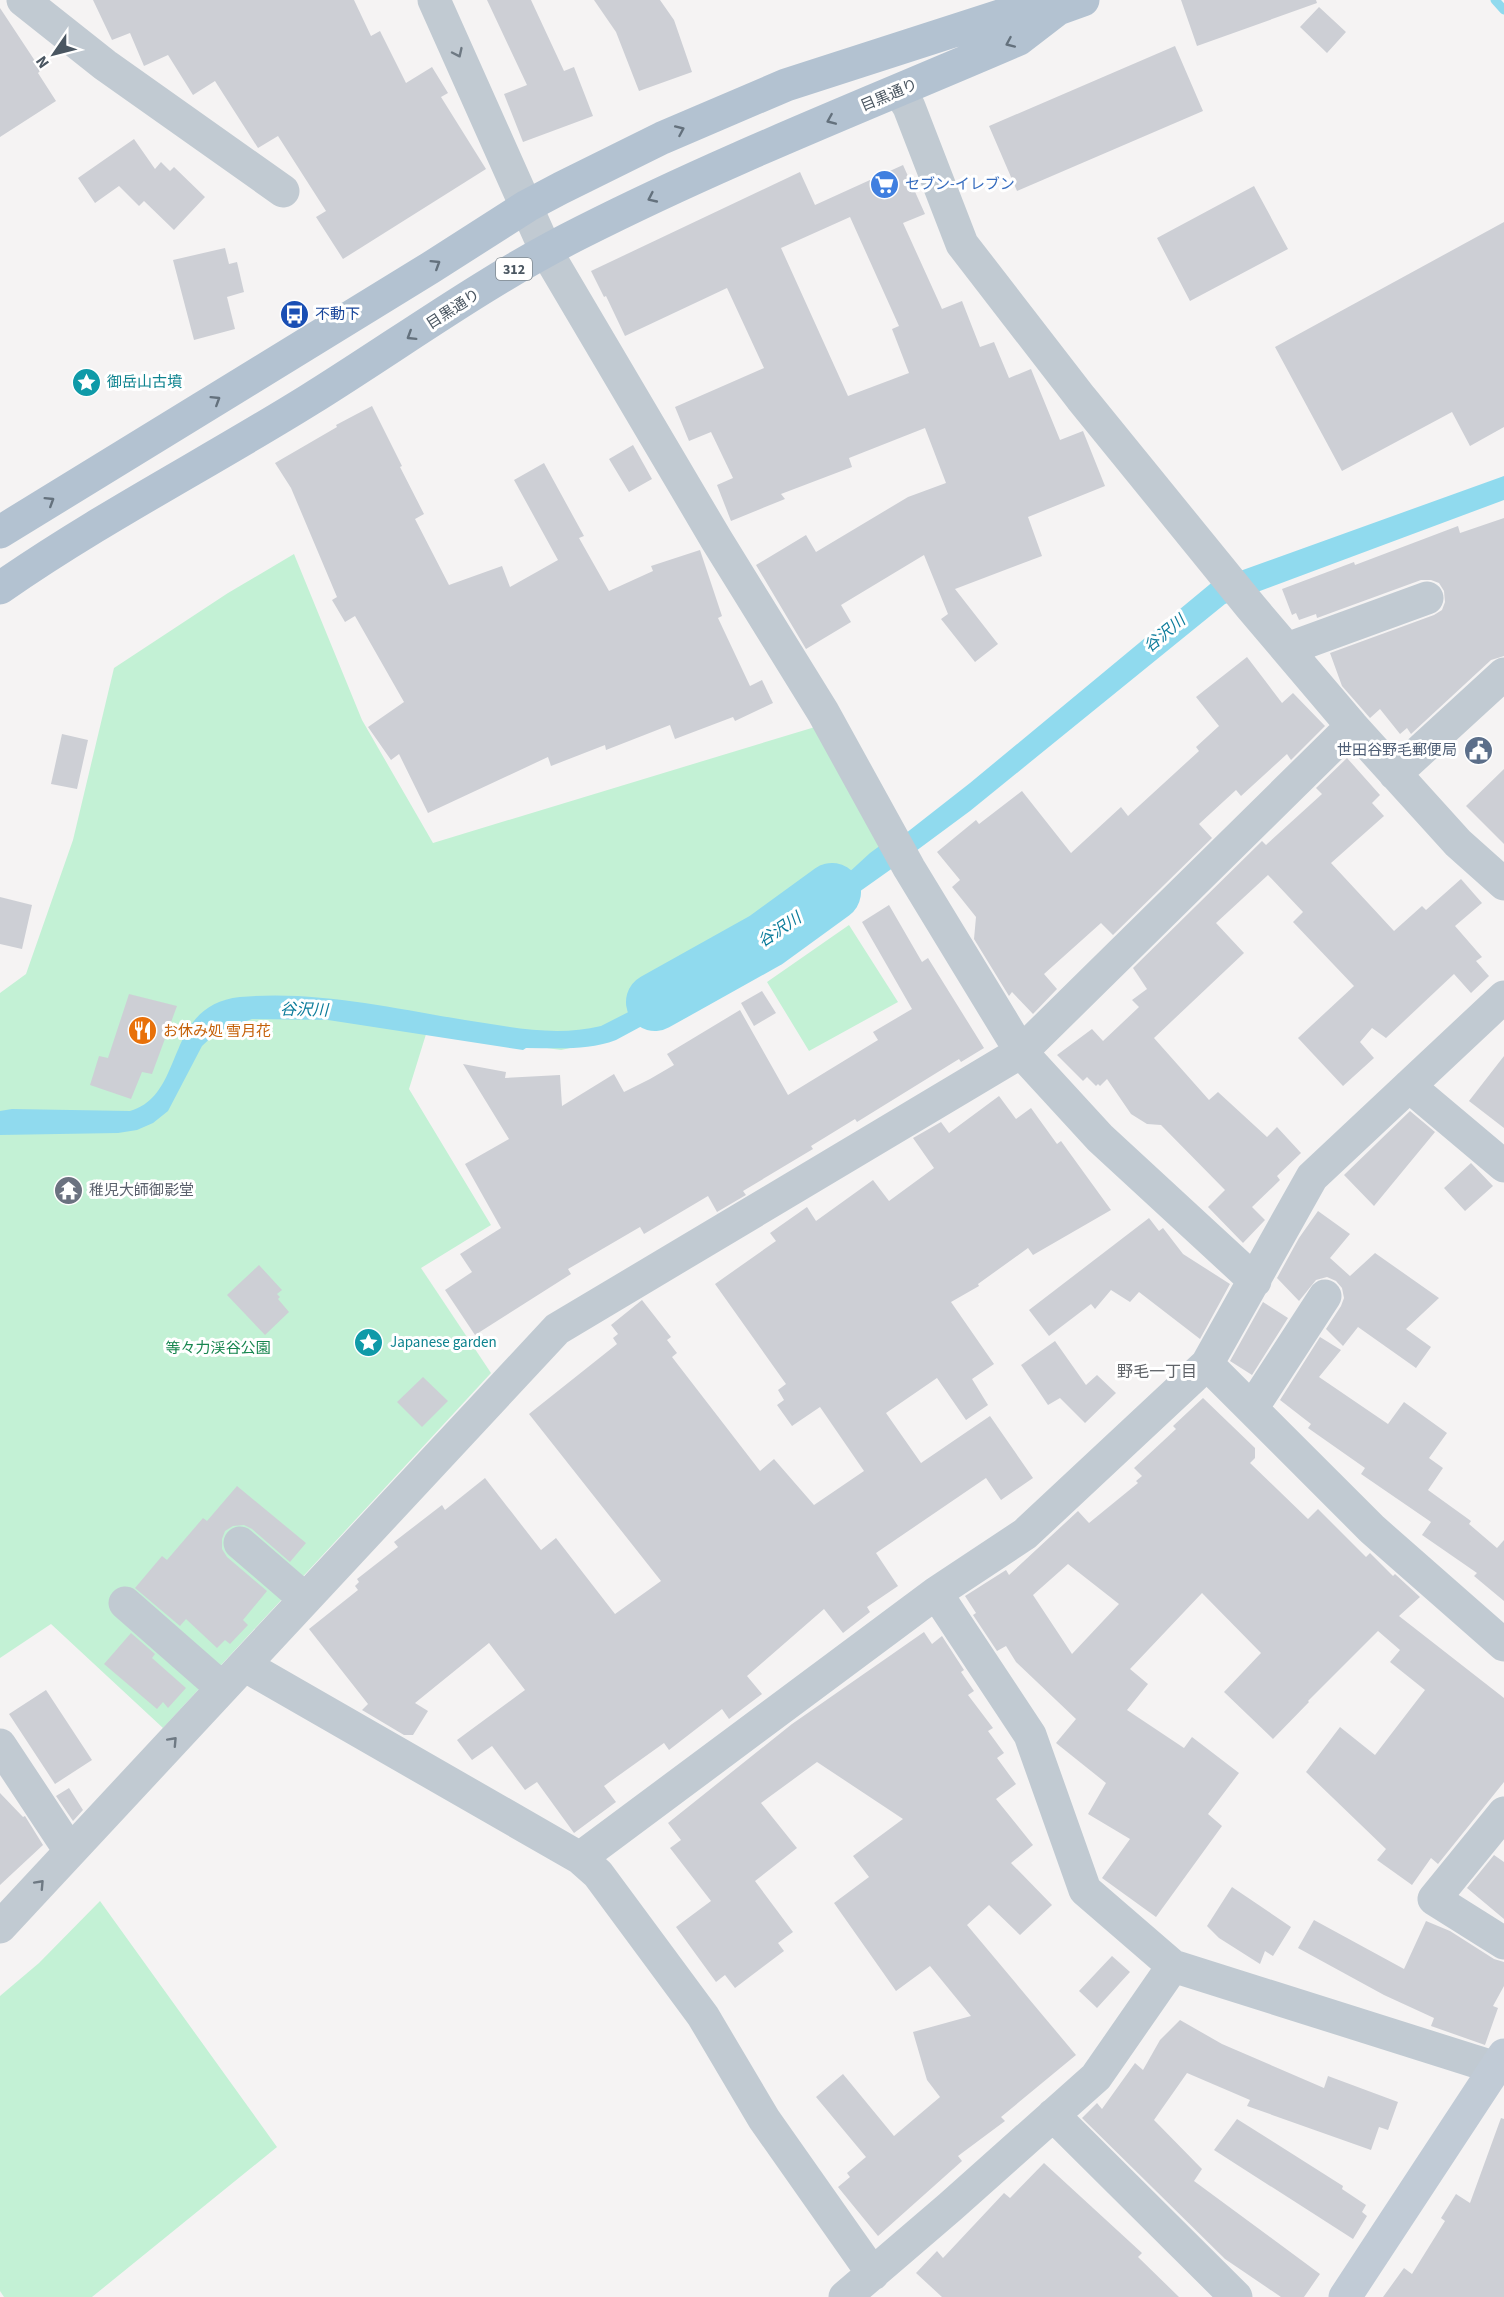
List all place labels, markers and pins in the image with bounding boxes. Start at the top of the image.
supermarket icon: セブン-イレブン [868,168,900,200]
place label: セブン-イレブン [905,174,1015,195]
bus stop icon: 不動下 [278,298,310,330]
place label: 不動下 [315,304,360,325]
place icon: 御岳山古墳 [70,366,102,398]
place label: 御岳山古墳 [107,372,182,393]
public building icon: 世田谷野毛郵便局 [1462,734,1494,766]
place label: 世田谷野毛郵便局 [1337,740,1457,761]
restaurant icon: お休み処 雪月花 [126,1015,158,1047]
place label: お休み処 雪月花 [163,1021,271,1042]
temple icon: 稚児大師御影堂 [52,1174,84,1206]
place label: 稚児大師御影堂 [89,1180,194,1201]
place icon: Japanese garden [353,1326,385,1358]
place label: Japanese garden [390,1332,497,1353]

